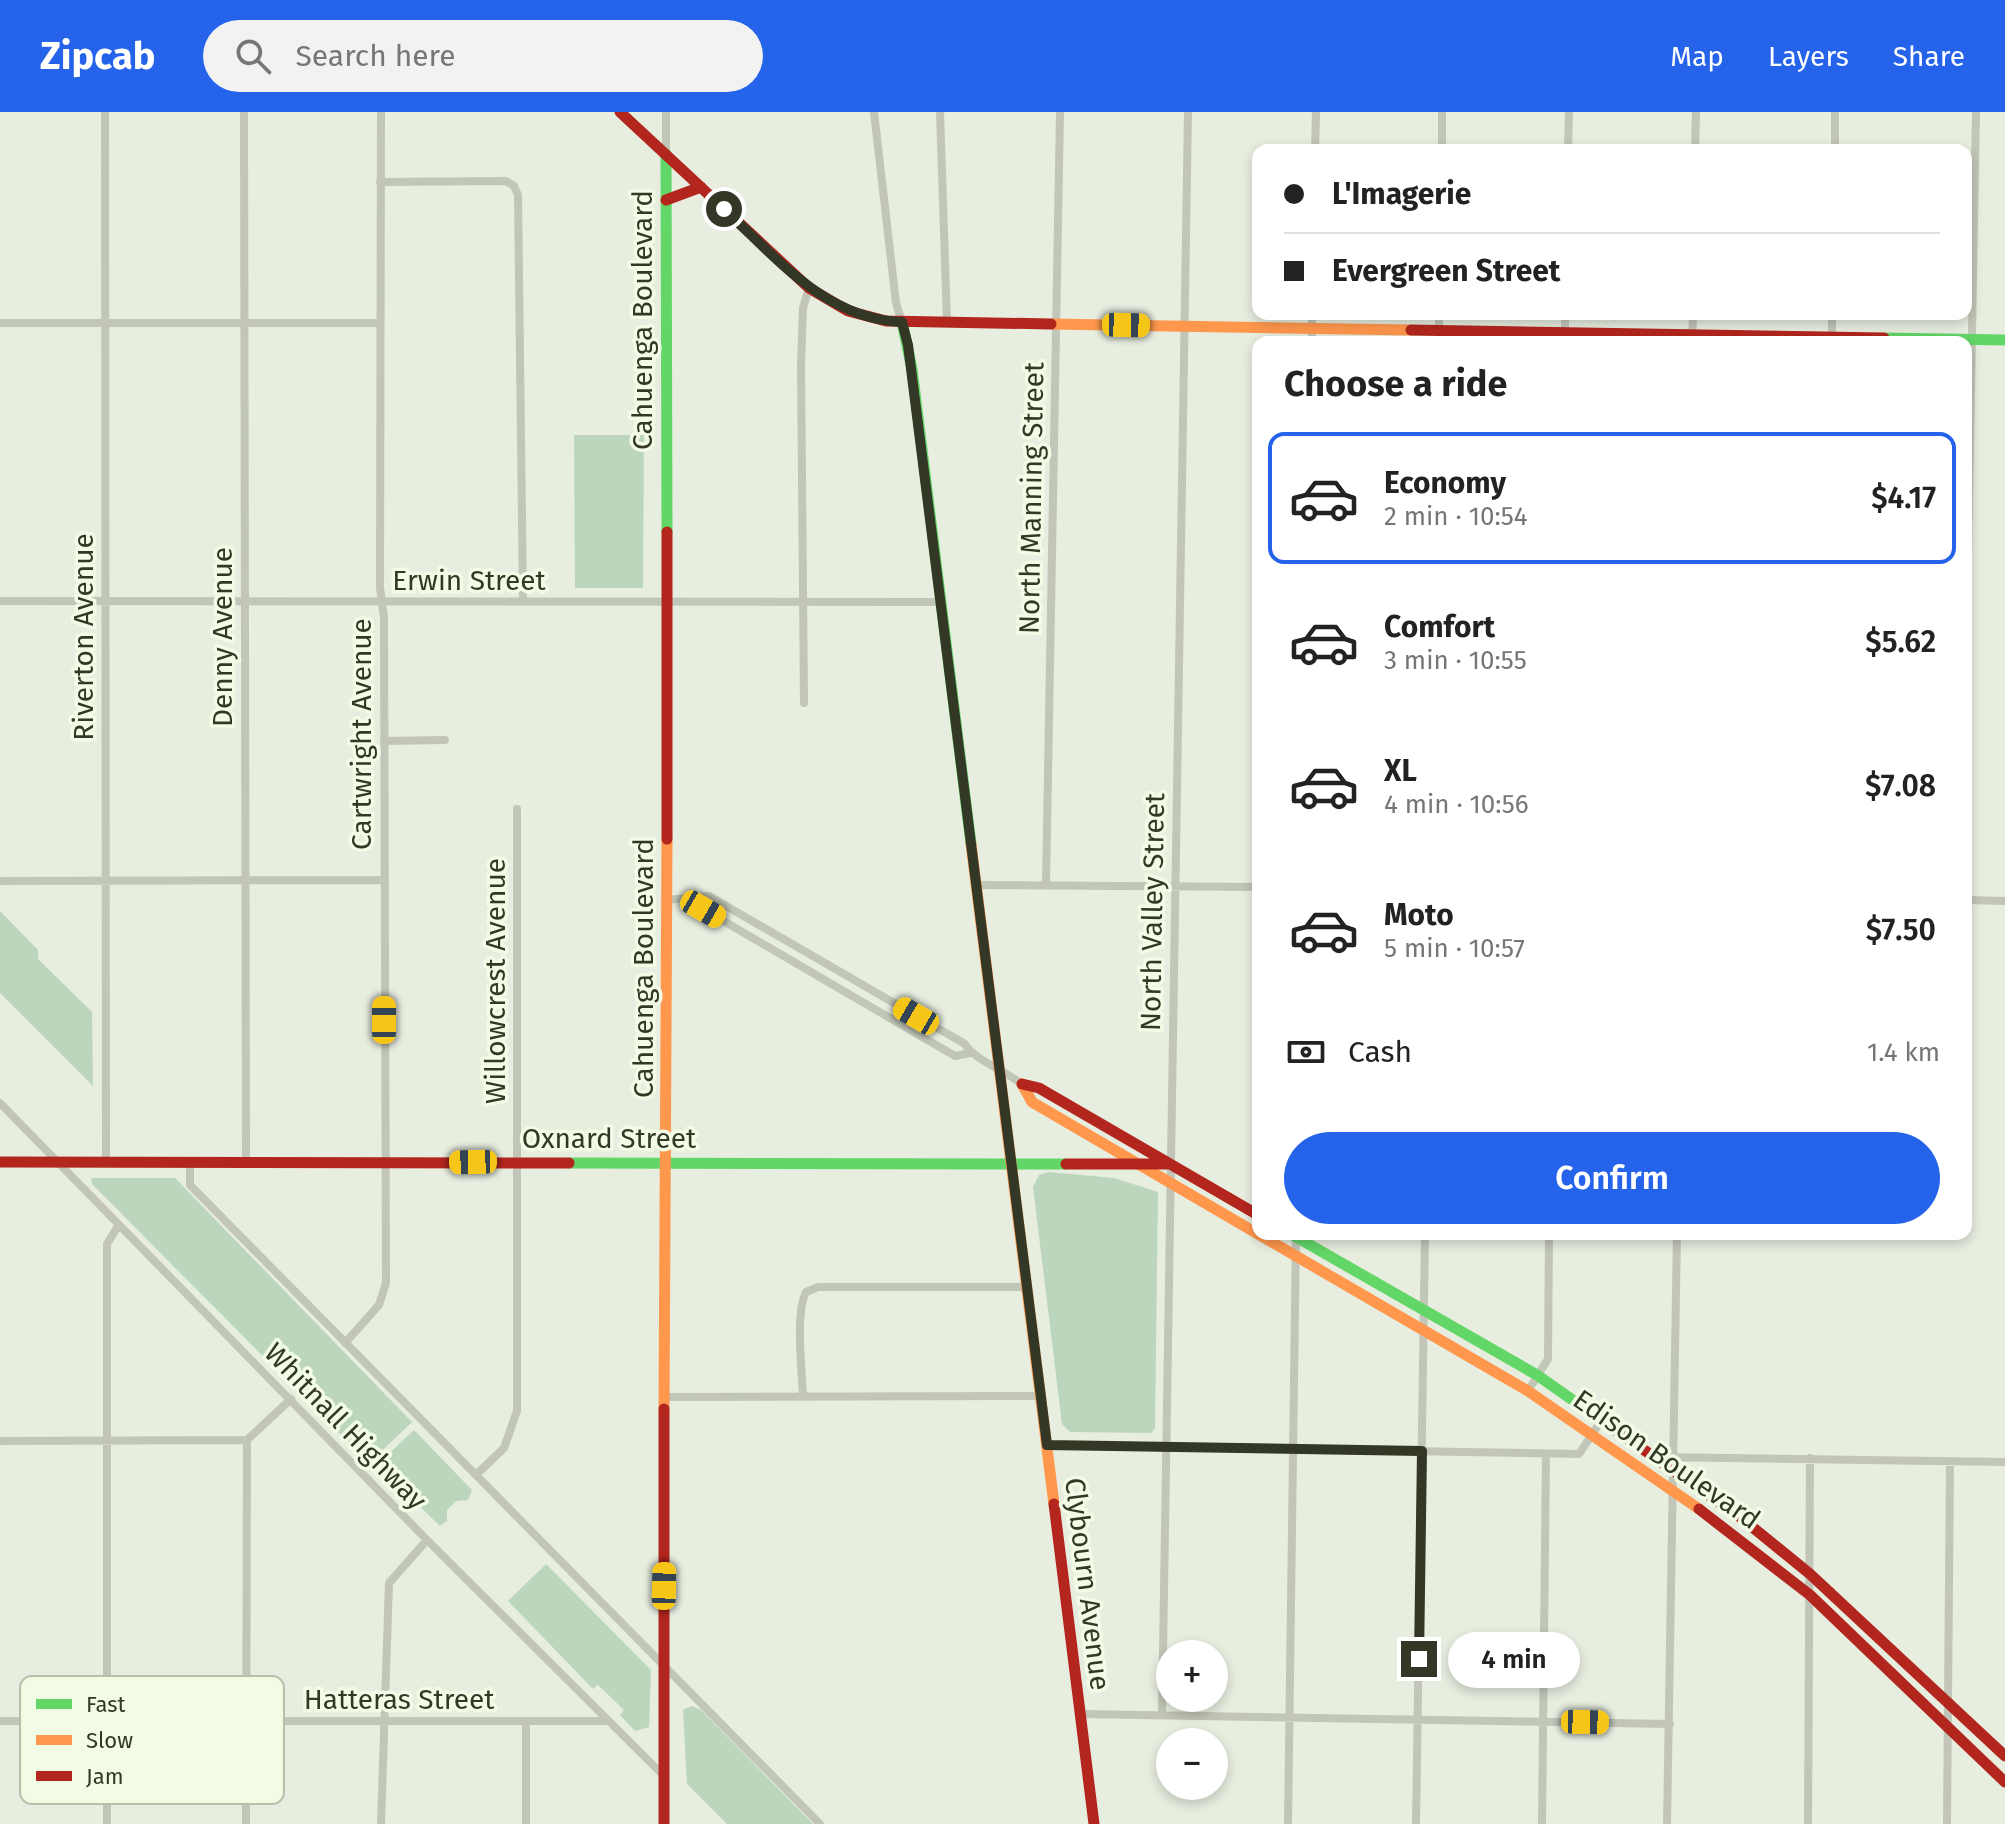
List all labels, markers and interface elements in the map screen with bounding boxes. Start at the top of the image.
search box [203,20,763,92]
text: Zipcab [40,33,155,79]
icon: search [231,34,275,78]
text: Search here [295,38,456,74]
text: Map [1670,40,1724,73]
text: Layers [1768,40,1849,73]
text: Share [1893,40,1965,73]
text: L'Imagerie [1332,176,1471,212]
street label: Cahuenga Boulevard [626,190,659,450]
route start [706,191,742,227]
text: Evergreen Street [1332,253,1560,289]
car [1102,313,1150,337]
street label: North Manning Street [1013,361,1050,634]
text: Choose a ride [1284,362,1507,406]
icon: car [1288,462,1360,534]
text: Economy [1384,465,1506,501]
text: $4.17 [1871,480,1936,516]
text: 2 min · 10:54 [1384,501,1528,532]
street label: Riverton Avenue [67,533,100,741]
street label: Denny Avenue [206,547,239,727]
street label: Erwin Street [392,564,547,597]
icon: car [1288,606,1360,678]
text: Comfort [1384,609,1495,645]
street label: Cartwright Avenue [345,618,378,850]
text: $5.62 [1865,624,1936,660]
text: 3 min · 10:55 [1384,645,1527,676]
icon: car [1288,750,1360,822]
text: XL [1384,753,1417,789]
text: $7.08 [1865,768,1936,804]
text: 4 min · 10:56 [1384,789,1529,820]
street label: North Valley Street [1134,792,1171,1031]
street label: Cahuenga Boulevard [627,838,660,1098]
street label: Willowcrest Avenue [479,858,512,1104]
car [676,887,730,931]
icon: car [1288,894,1360,966]
text: Moto [1384,897,1454,933]
text: $7.50 [1866,912,1936,948]
text: 5 min · 10:57 [1384,933,1525,964]
car [889,994,943,1038]
car [372,996,396,1044]
icon: cash [1284,1030,1328,1074]
text: Cash [1348,1034,1412,1070]
text: 1.4 km [1867,1037,1940,1068]
street label: Oxnard Street [522,1122,697,1155]
button: Confirm [1284,1132,1940,1224]
car [449,1150,497,1174]
street label: Whitnall Highway [258,1336,434,1517]
street label: Edison Boulevard [1567,1383,1766,1536]
street label: Clybourn Avenue [1058,1476,1117,1692]
car [652,1562,676,1610]
callout: 4 min [1447,1631,1579,1687]
map controls [1156,1640,1228,1800]
button: + [1156,1640,1228,1712]
route end [1401,1641,1437,1677]
text: 4 min [1481,1644,1547,1675]
legend [20,1676,284,1804]
street label: Hatteras Street [304,1683,495,1716]
text: Fast [86,1691,126,1718]
car [1561,1710,1609,1734]
text: Slow [86,1727,133,1754]
button: − [1156,1728,1228,1800]
text: Jam [86,1763,124,1790]

